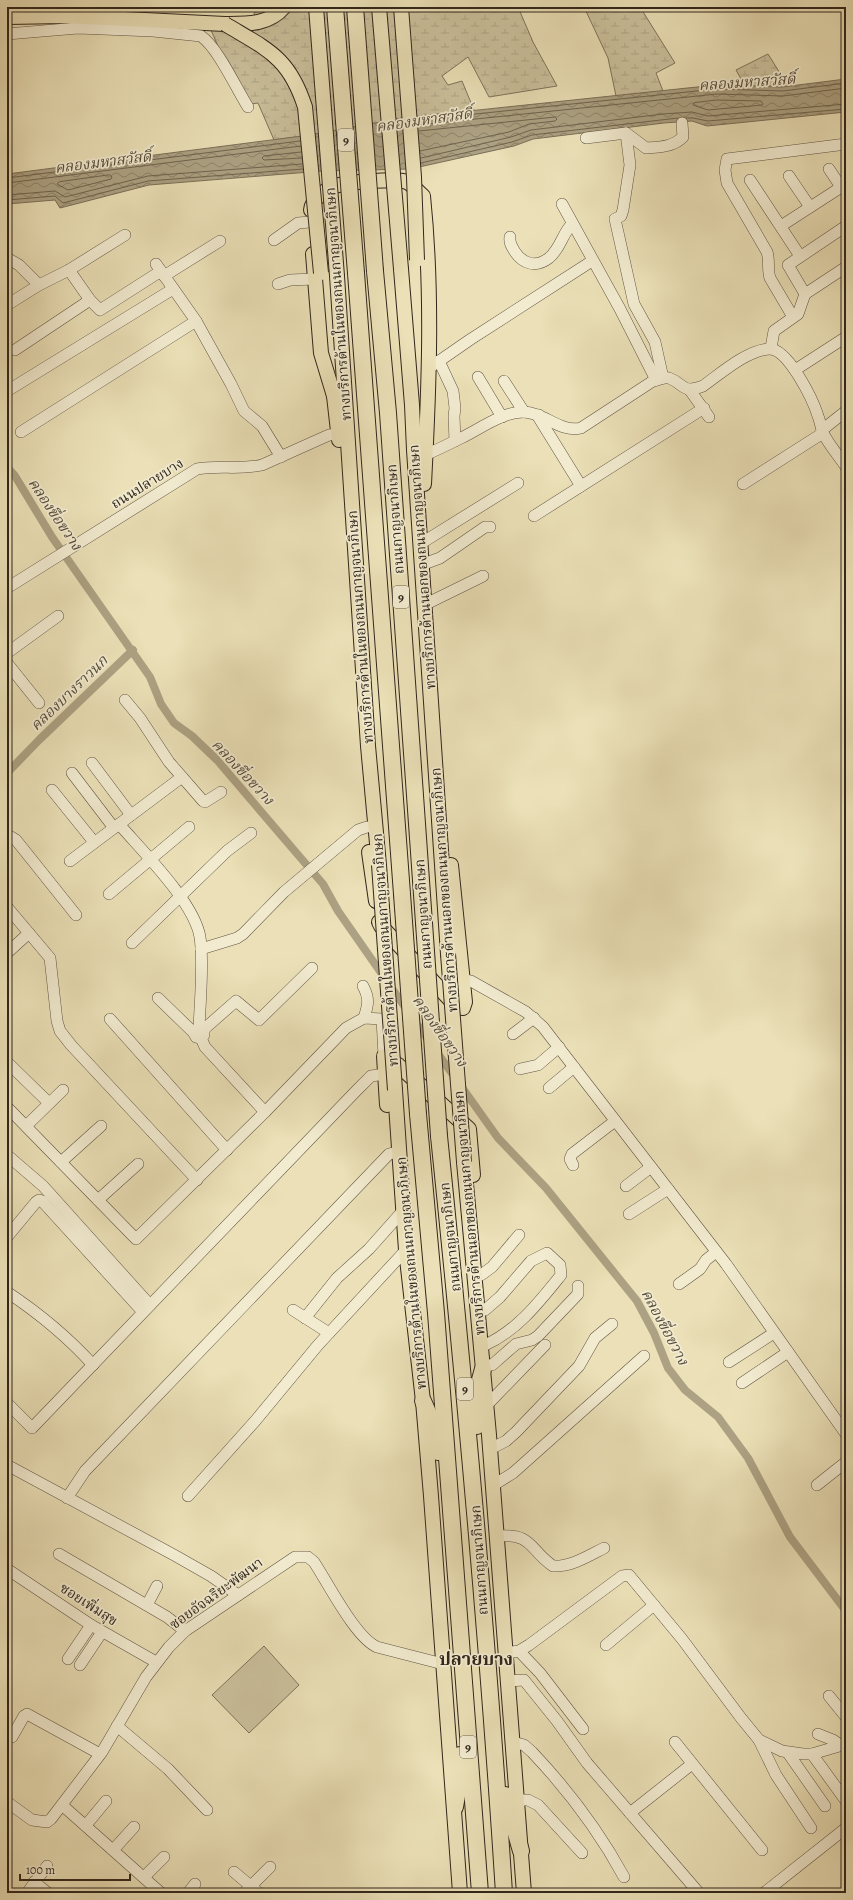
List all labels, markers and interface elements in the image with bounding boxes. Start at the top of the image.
water label: คลองมหาสวัสดิ์ [698,68,801,95]
water label: คลองมหาสวัสดิ์ [374,102,479,137]
road number: 9 [338,129,354,151]
water label: คลองมหาสวัสดิ์ [54,145,157,178]
street label: ทางบริการด้านในของถนนกาญจนาภิเษก [320,187,356,421]
street label: ทางบริการด้านนอกของถนนกาญจนาภิเษก [404,444,441,690]
street label: ถนนปลายบาง [107,454,187,513]
street label: ถนนกาญจนาภิเษก [382,463,409,575]
water label: คลองขื่อขวาง [23,473,88,554]
street label: ทางบริการด้านในของถนนกาญจนาภิเษก [342,510,378,744]
road number: 9 [393,586,409,608]
water label: คลองบางราวนก [26,650,113,735]
water label: คลองขื่อขวาง [207,734,280,810]
street label: ทางบริการด้านนอกของถนนกาญจนาภิเษก [426,767,463,1013]
street label: ทางบริการด้านในของถนนกาญจนาภิเษก [367,833,403,1067]
street label: ถนนกาญจนาภิเษก [410,858,437,970]
water label: คลองขื่อขวาง [408,991,473,1071]
street label: ทางบริการด้านนอกของถนนกาญจนาภิเษก [450,1090,488,1336]
street label: ทางบริการด้านในของถนนกาญจนาภิเษก [391,1156,431,1390]
street label: ถนนกาญจนาภิเษก [436,1181,464,1293]
water label: คลองขื่อขวาง [637,1285,694,1369]
road number: 9 [457,1378,473,1400]
street label: ถนนกาญจนาภิเษก [466,1504,493,1616]
street label: ซอยอัจฉริยะพัฒนา [166,1553,267,1634]
street label: ซอยเพิ่มสุข [56,1578,122,1630]
district label: ปลายบาง [439,1647,513,1671]
road number: 9 [460,1736,476,1758]
scale bar [20,1856,130,1882]
text: 100 m [26,1862,55,1878]

